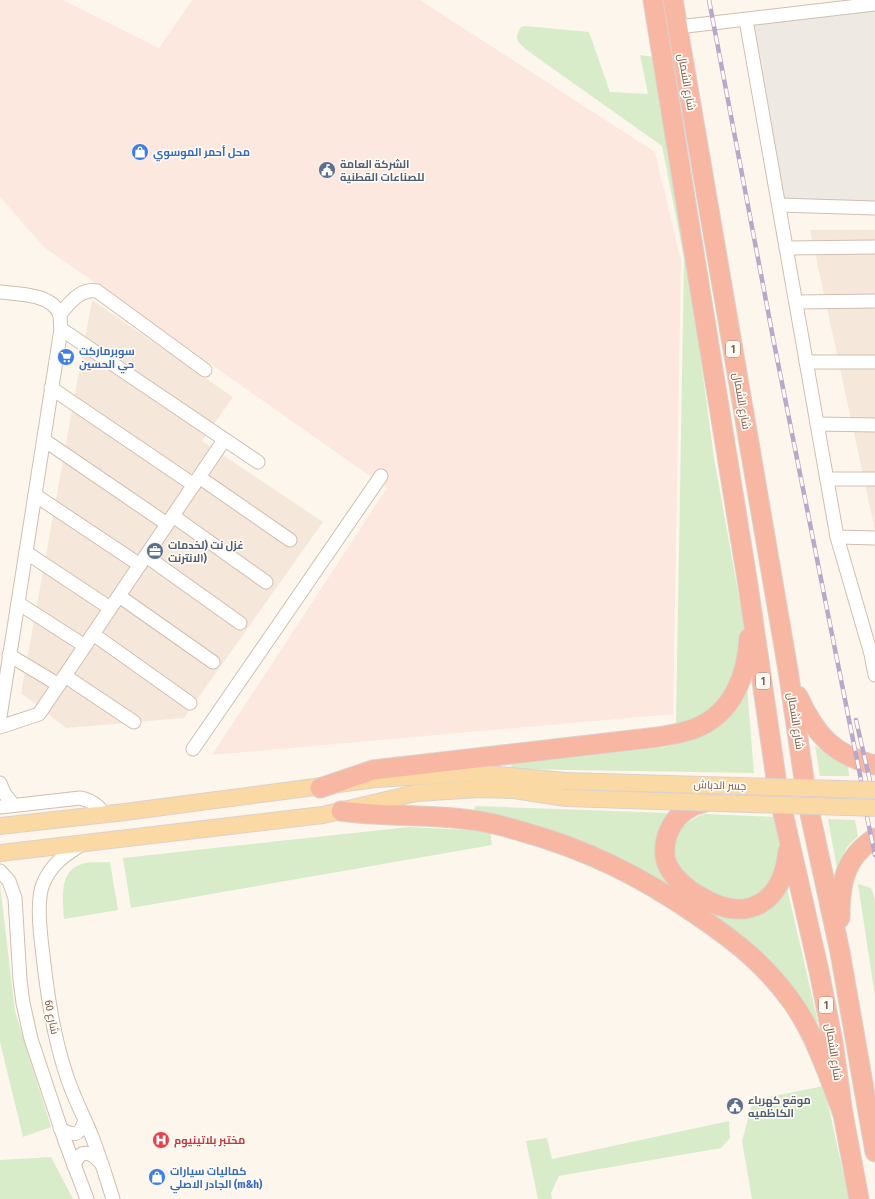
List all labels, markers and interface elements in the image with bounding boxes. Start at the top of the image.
street label: شارع الشمال [674,53,698,112]
shop icon: محل أحمر الموسوي [130,142,150,162]
place label: محل أحمر الموسوي [153,145,250,162]
place label: الشركة العامة للصناعات القطنية [340,158,424,184]
public building icon: الشركة العامة للصناعات القطنية [317,160,337,180]
road number: 1 [726,341,740,357]
place label: سوبرماركت حي الحسين [79,345,135,374]
supermarket icon: سوبرماركت حي الحسين [56,347,76,367]
street label: شارع الشمال [729,372,753,431]
place label: غزل نت (لخدمات الانترنت) [168,539,244,565]
office icon: غزل نت (لخدمات الانترنت) [145,541,165,561]
road number: 1 [756,673,770,689]
street label: شارع الشمال [784,692,806,751]
street label: جسر الدباش [693,778,747,793]
road number: 1 [819,997,833,1013]
street label: شارع 60 [41,999,62,1036]
street label: شارع الشمال [822,1023,844,1082]
place label: موقع كهرباء الكاظميه [748,1094,811,1120]
public building icon: موقع كهرباء الكاظميه [725,1096,745,1116]
hospital icon: مختبر بلاتينيوم [151,1130,171,1150]
place label: مختبر بلاتينيوم [174,1134,245,1148]
place label: كماليات سيارات الجادر الاصلي (m&h) [170,1165,263,1194]
shop icon: كماليات سيارات الجادر الاصلي (m&h) [147,1167,167,1187]

